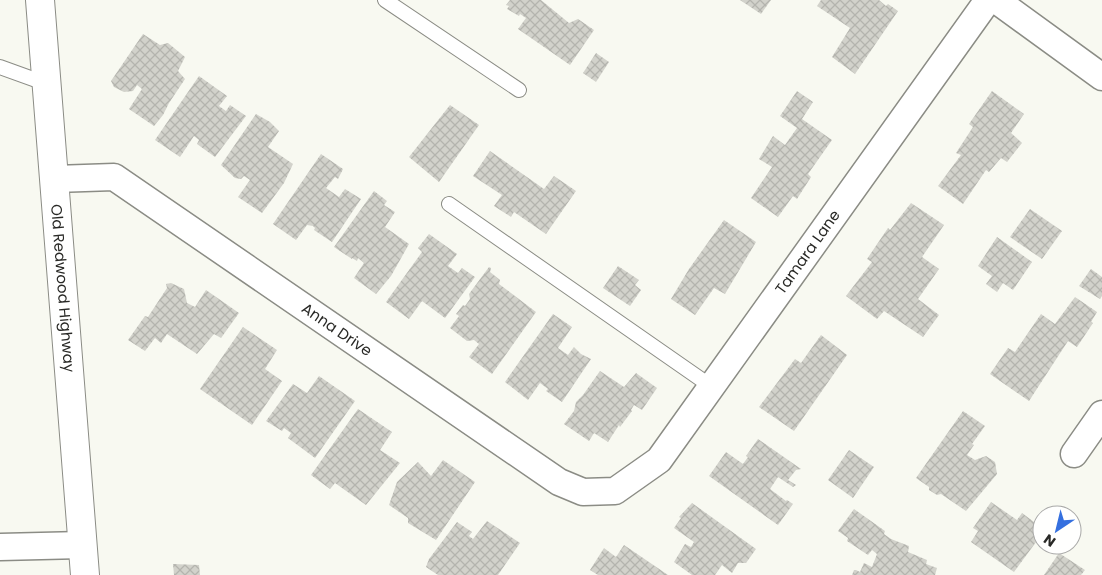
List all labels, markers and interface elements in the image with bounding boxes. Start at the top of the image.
street label: Old Redwood Highway [46,203,80,374]
street label: Tamara Lane [770,205,845,298]
street label: Anna Drive [298,298,376,361]
north arrow [1032,505,1082,555]
text: N [1039,529,1060,552]

